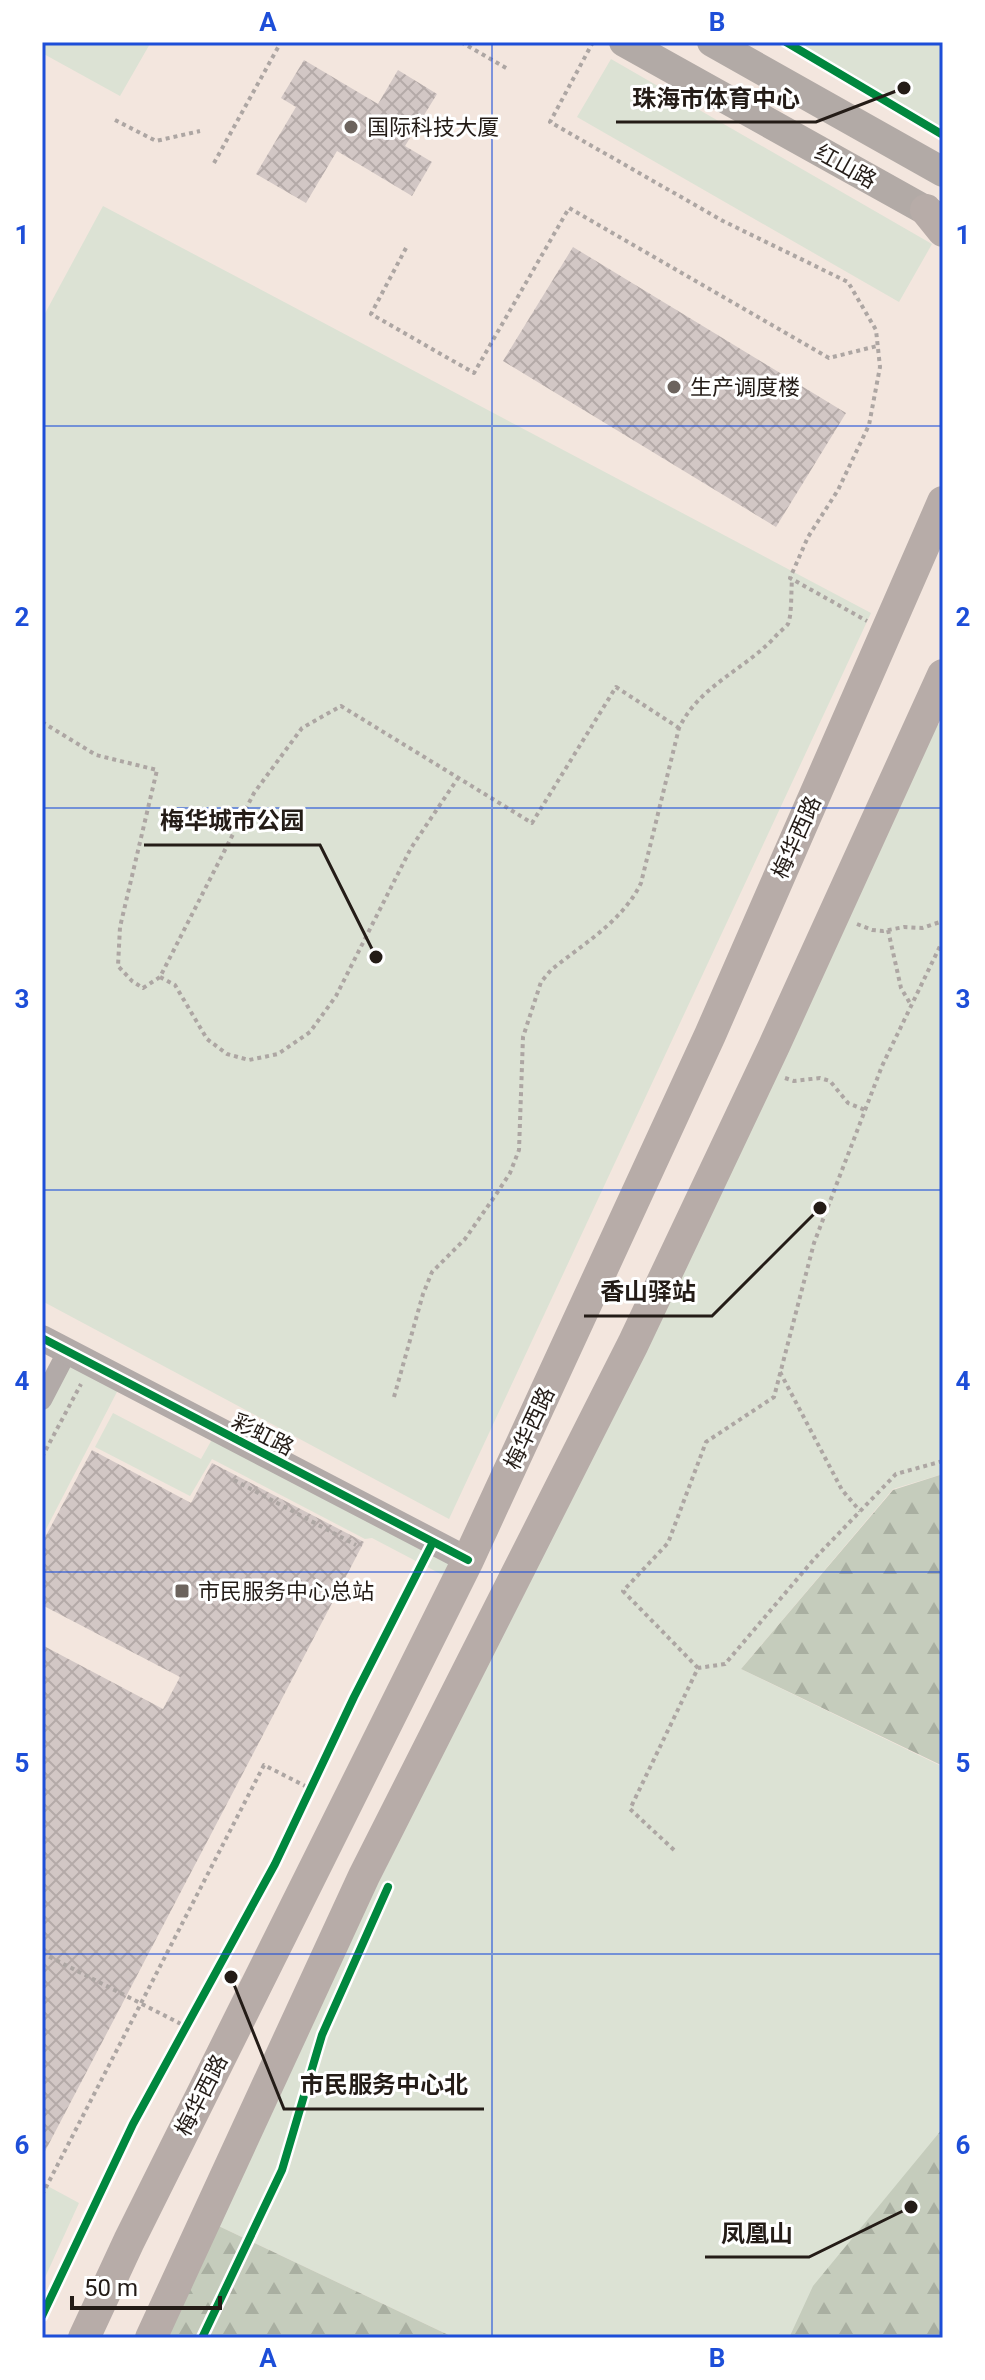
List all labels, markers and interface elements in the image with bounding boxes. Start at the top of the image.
text: A [259,7,277,37]
text: B [709,7,725,37]
callout: 珠海市体育中心 [616,74,816,122]
text: 珠海市体育中心 [632,85,800,113]
place label: 国际科技大厦 [367,115,499,140]
marker: 国际科技大厦 [342,118,360,136]
street label: 红山路 [811,140,881,193]
text: 1 [15,220,29,250]
text: 1 [956,220,970,250]
place label: 生产调度楼 [690,375,800,400]
marker: 生产调度楼 [665,378,683,396]
text: 2 [15,602,29,632]
text: 2 [956,602,970,632]
street label: 梅华西路 [767,792,826,882]
callout: 梅华城市公园 [144,797,320,845]
text: 梅华城市公园 [160,807,304,835]
text: 3 [15,984,29,1014]
text: 3 [956,984,970,1014]
callout: 香山驿站 [584,1268,712,1316]
text: 香山驿站 [600,1278,696,1306]
text: 4 [15,1366,30,1396]
text: 4 [956,1366,971,1396]
street label: 梅华西路 [500,1383,559,1473]
street label: 彩虹路 [228,1408,298,1461]
place label: 市民服务中心总站 [198,1579,374,1604]
marker: 市民服务中心总站 [173,1582,191,1600]
text: 5 [15,1748,29,1778]
text: 5 [956,1748,970,1778]
street label: 梅华西路 [170,2050,233,2140]
callout: 市民服务中心北 [284,2061,484,2109]
text: 市民服务中心北 [300,2071,468,2099]
text: 6 [15,2130,30,2160]
text: 6 [956,2130,971,2160]
callout: 凤凰山 [705,2209,809,2257]
text: 凤凰山 [721,2220,793,2248]
scale bar [72,2260,220,2310]
text: 50 m [84,2274,138,2302]
text: A [259,2343,277,2373]
text: B [709,2343,725,2373]

